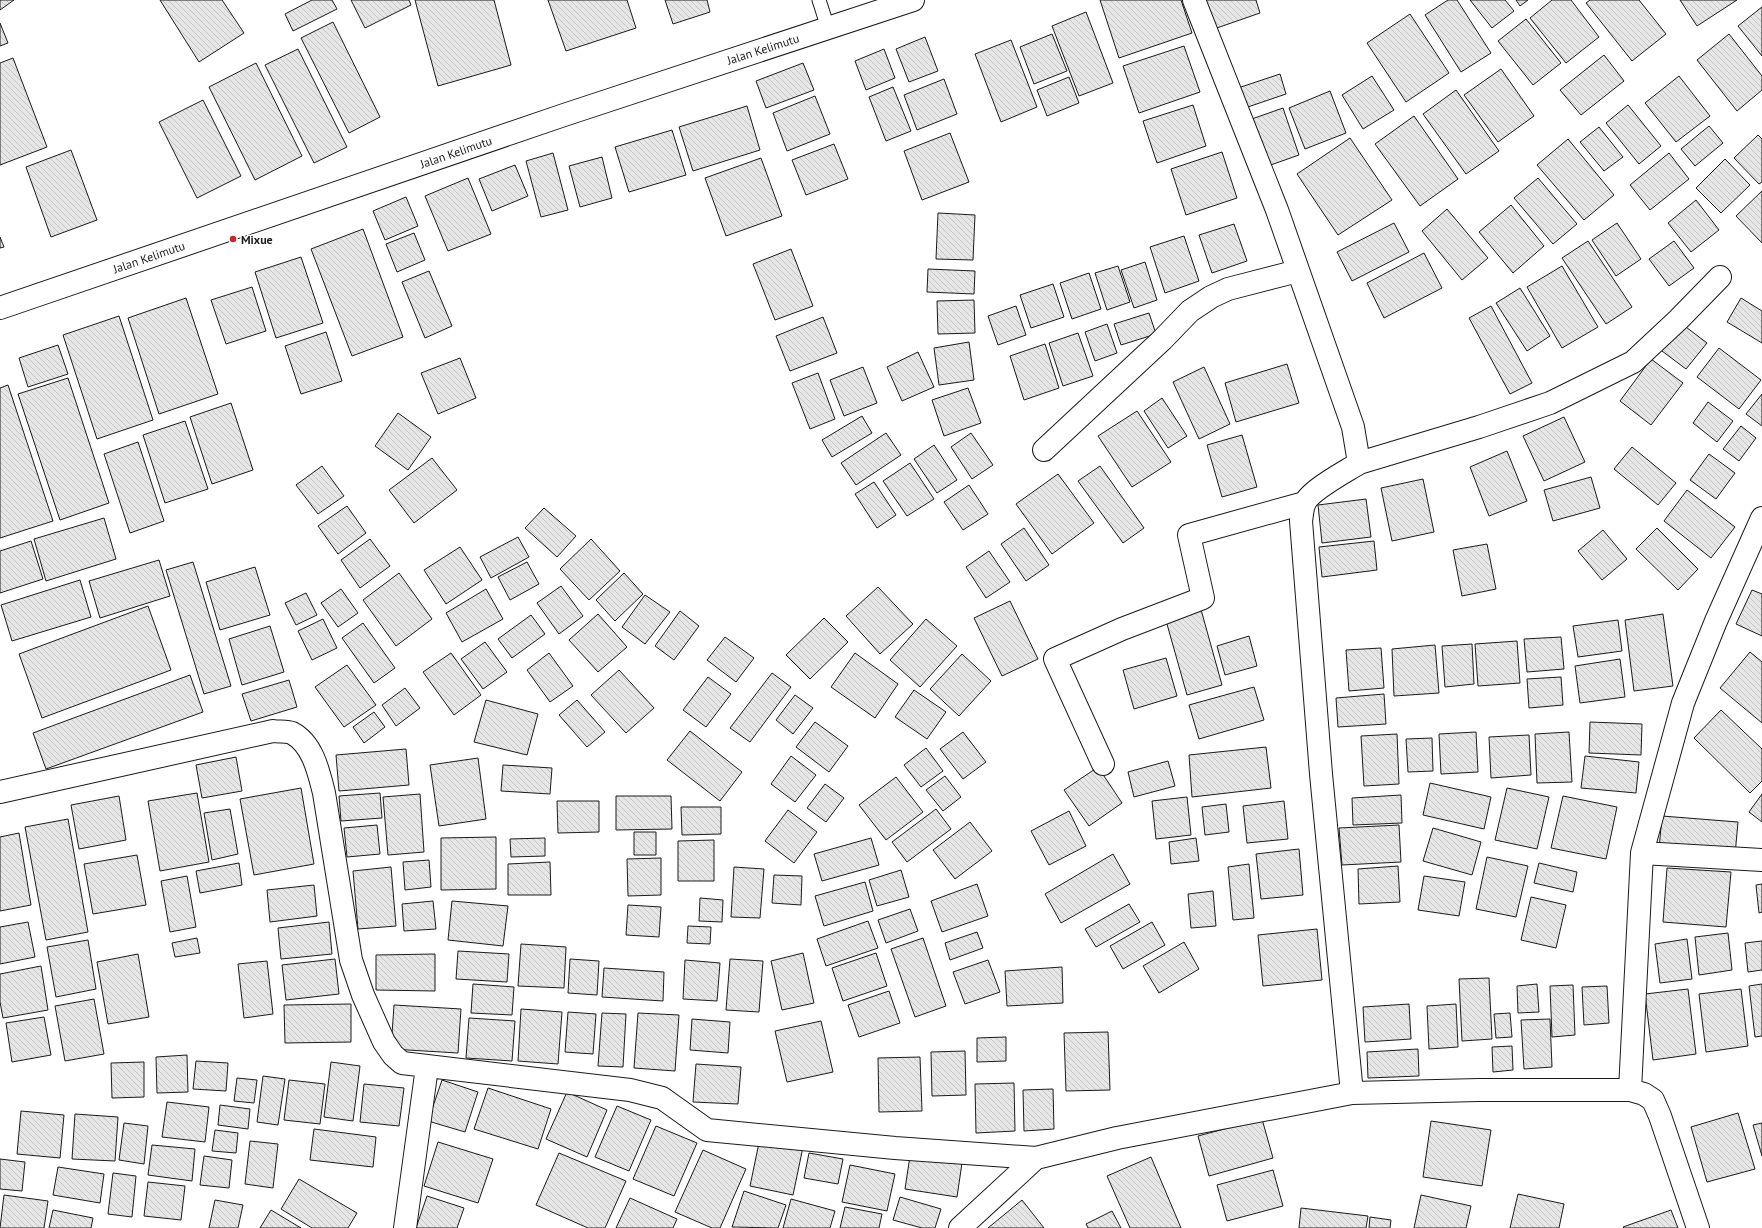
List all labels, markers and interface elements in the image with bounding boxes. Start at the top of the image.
street label: Jalan Kelimutu [724,30,801,68]
street label: Jalan Kelimutu [417,133,494,172]
place label: Mixue [241,232,273,247]
marker: Mixue [228,234,238,244]
street label: Jalan Kelimutu [110,238,187,277]

